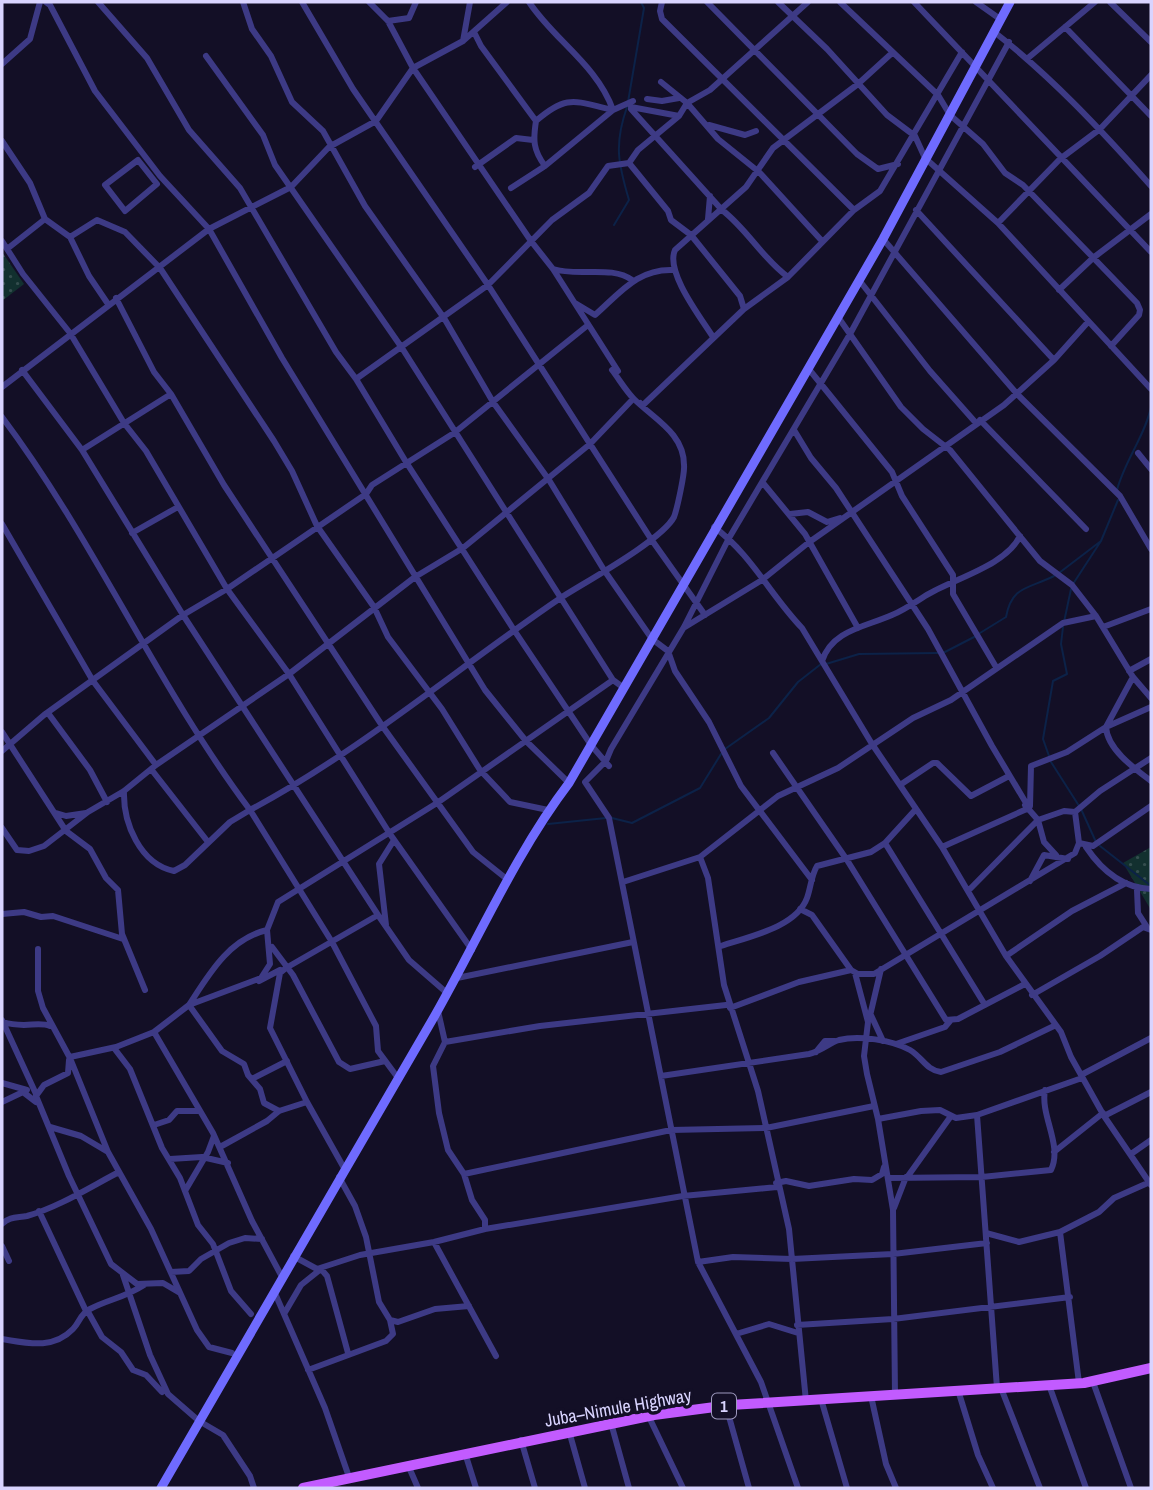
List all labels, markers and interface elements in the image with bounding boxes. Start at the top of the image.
street label: Juba–Nimule Highway [543,1382,694,1433]
road number: 1 [712,1394,736,1418]

